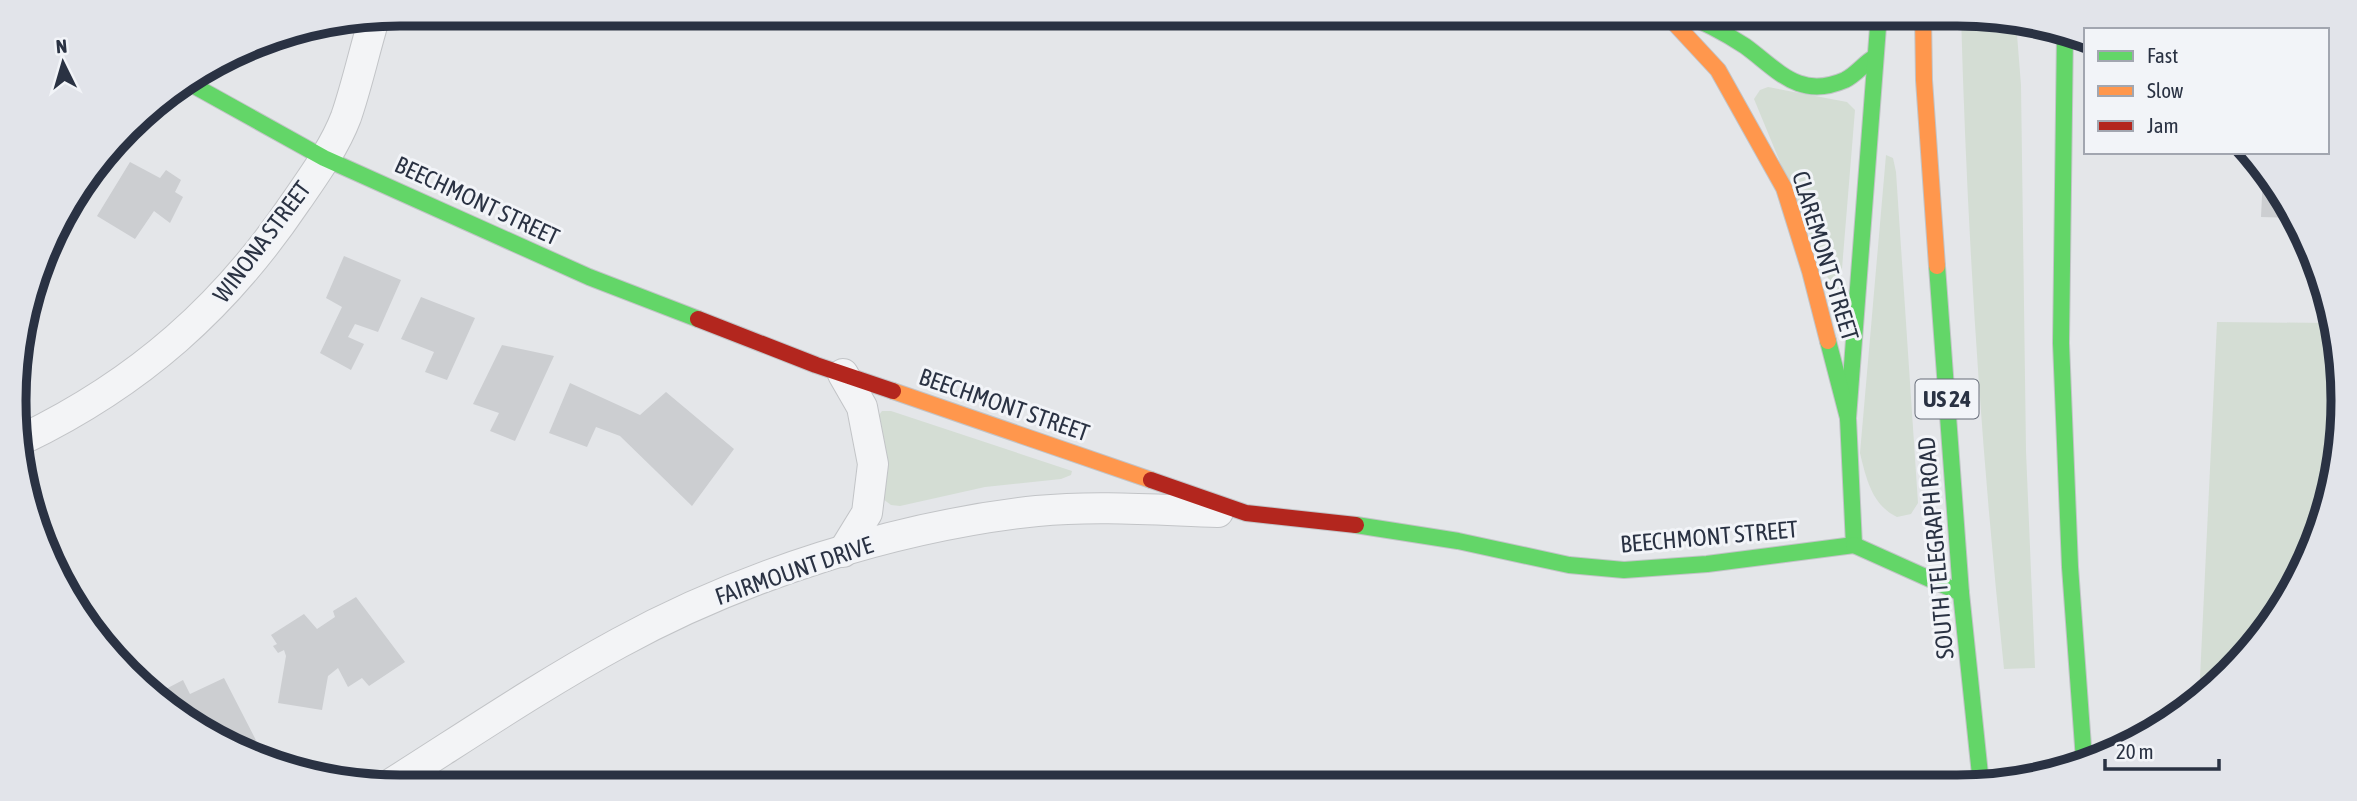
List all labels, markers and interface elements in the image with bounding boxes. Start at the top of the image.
north arrow [28,28,98,98]
legend [2084,28,2329,154]
text: N [55,35,68,58]
text: Fast [2147,43,2178,67]
text: Slow [2147,78,2184,102]
text: Jam [2147,113,2179,137]
street label: BEECHMONT STREET [391,151,564,251]
street label: CLAREMONT STREET [1787,168,1864,344]
street label: WINONA STREET [207,176,316,308]
street label: BEECHMONT STREET [915,363,1093,446]
road number: US 24 [1916,380,1979,418]
street label: SOUTH TELEGRAPH ROAD [1912,436,1959,660]
street label: BEECHMONT STREET [1619,515,1799,558]
street label: FAIRMOUNT DRIVE [712,531,876,610]
scale bar [2105,728,2219,772]
text: 20 m [2116,739,2154,763]

